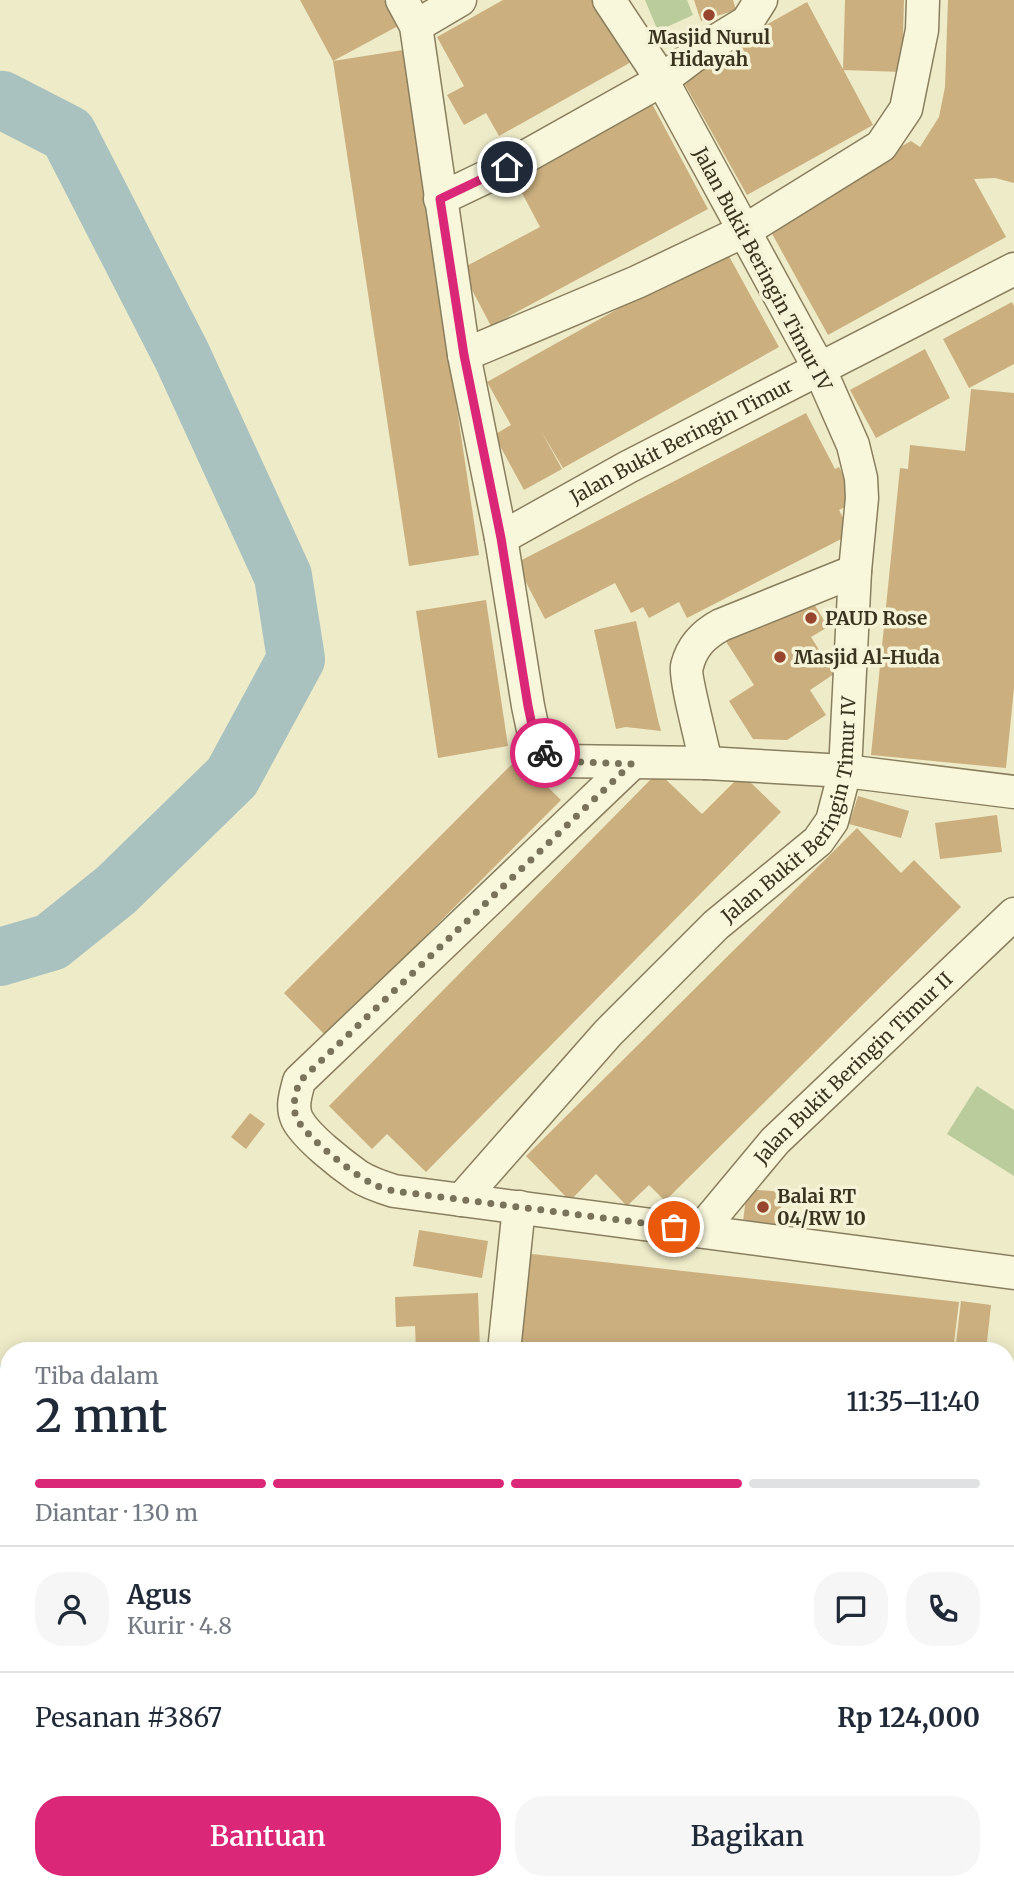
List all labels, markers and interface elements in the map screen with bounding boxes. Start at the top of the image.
marker: Masjid Nurul Hidayah [701,7,717,23]
place label: Masjid Nurul Hidayah [648,25,770,71]
pin [477,137,537,197]
street label: Jalan Bukit Beringin Timur IV [688,142,838,396]
icon: home [488,148,526,186]
street label: Jalan Bukit Beringin Timur [565,372,797,509]
place label: PAUD Rose [825,606,927,630]
marker: PAUD Rose [803,610,819,626]
place label: Masjid Al-Huda [794,645,940,669]
marker: Masjid Al-Huda [772,649,788,665]
street label: Jalan Bukit Beringin Timur IV [716,694,861,928]
courier [510,718,580,788]
icon: bike [526,734,564,772]
street label: Jalan Bukit Beringin Timur II [748,967,957,1170]
place label: Balai RT 04/RW 10 [777,1184,866,1230]
pin [644,1197,704,1257]
marker: Balai RT 04/RW 10 [755,1199,771,1215]
icon: bag [655,1208,693,1246]
text: Tiba dalam [35,1361,159,1390]
text: 11:35–11:40 [847,1385,980,1418]
text: 2 mnt [35,1387,167,1445]
text: Diantar · 130 m [35,1498,198,1527]
button: person [35,1572,109,1646]
button: chat [814,1572,888,1646]
button: phone [906,1572,980,1646]
text: Agus [127,1578,192,1611]
text: Kurir · 4.8 [127,1611,232,1640]
text: Pesanan #3867 [35,1701,222,1734]
text: Rp 124,000 [837,1701,980,1734]
button: Bantuan [35,1796,501,1876]
button: Bagikan [515,1796,980,1876]

